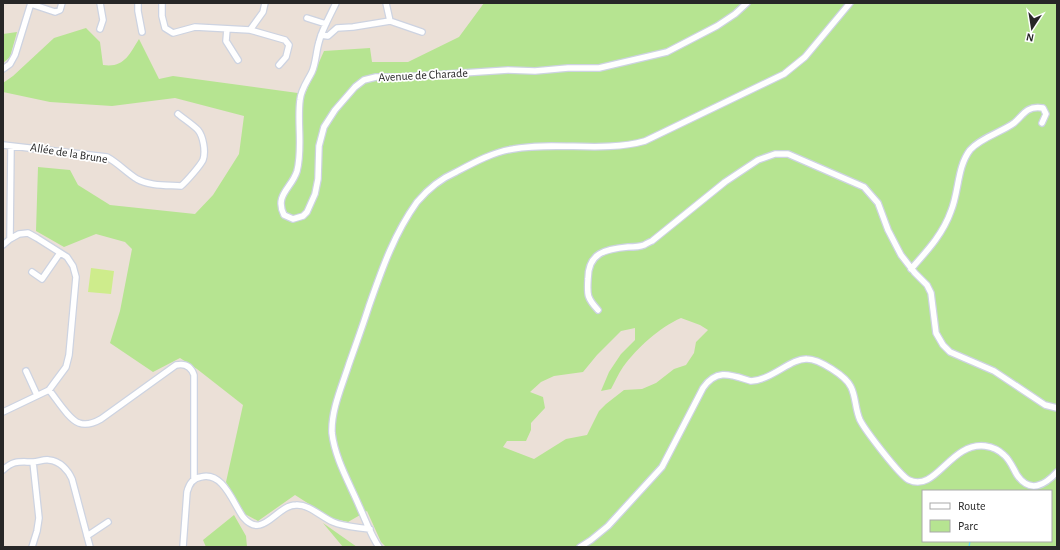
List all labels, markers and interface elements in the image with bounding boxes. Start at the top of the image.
north arrow [1012,8,1052,48]
text: N [1025,31,1035,43]
street label: Avenue de Charade [378,67,468,83]
street label: Allée de la Brune [30,141,108,165]
legend [922,490,1052,542]
text: Route [958,500,985,512]
text: Parc [958,520,978,532]

